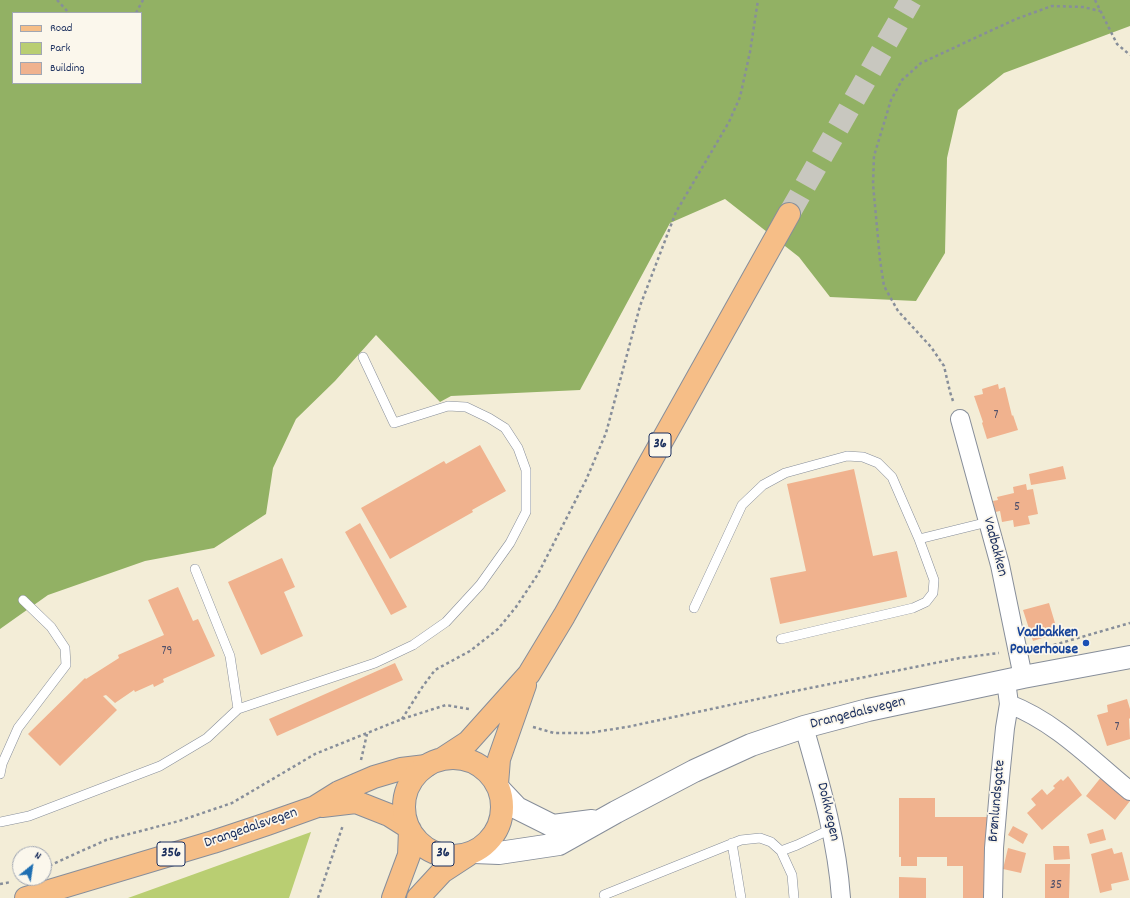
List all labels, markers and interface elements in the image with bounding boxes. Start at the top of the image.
legend [12,12,142,84]
text: Road [50,20,72,37]
text: Park [50,40,70,57]
text: Building [50,60,85,77]
house number: 7 [994,408,998,424]
road number: 36 [649,433,671,457]
house number: 5 [1014,500,1020,516]
street label: Vadbakken [977,515,1011,579]
place label: Vadbakken Powerhouse [1010,625,1078,660]
marker: Vadbakken Powerhouse [1081,638,1091,648]
house number: 79 [162,644,172,660]
street label: Drangedalsvegen [809,693,907,735]
house number: 7 [1115,720,1119,736]
street label: Brønlundsgate [985,759,1011,843]
street label: Dokkvegen [812,781,842,843]
street label: Drangedalsvegen [202,805,300,853]
road number: 356 [157,842,185,866]
road number: 36 [432,842,454,866]
north arrow [12,846,52,886]
text: N [31,848,44,865]
house number: 35 [1050,878,1062,894]

